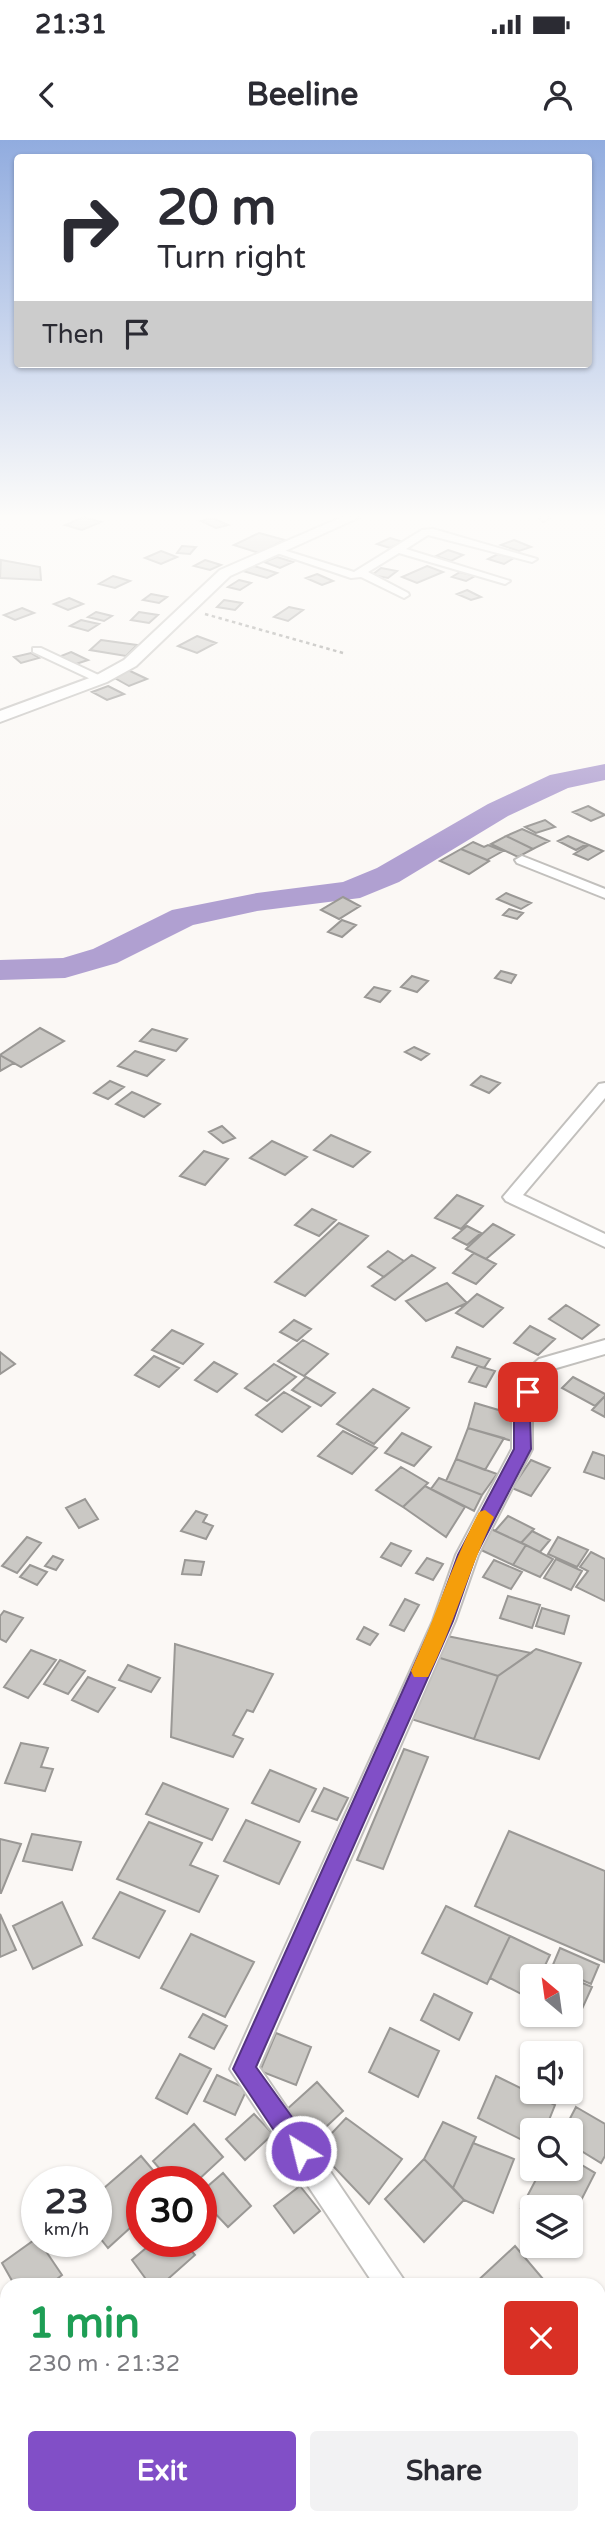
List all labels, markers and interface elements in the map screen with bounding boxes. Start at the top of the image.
text: 21:31 [35,9,107,40]
icon: back [28,76,66,114]
text: Beeline [247,76,358,114]
icon: person [539,76,577,114]
text: 20 m [157,179,276,238]
icon: right [42,182,133,273]
text: Turn right [157,239,306,277]
icon: arrive [118,315,156,353]
text: Then [42,319,104,350]
pin [498,1362,558,1422]
icon: arrive [509,1373,547,1411]
north arrow [520,1964,583,2026]
map controls [520,1964,583,2258]
button: sound [520,2041,583,2104]
position arrow [264,2114,338,2188]
button: search [520,2118,583,2181]
speed limit sign: 30 [126,2166,217,2257]
text: 23 [45,2181,88,2223]
button: layers [520,2195,583,2258]
text: km/h [44,2218,89,2240]
text: 1 min [28,2298,140,2349]
button: close [504,2301,578,2375]
text: 230 m · 21:32 [28,2350,180,2378]
button: Exit [28,2431,296,2511]
button: Share [310,2431,578,2511]

